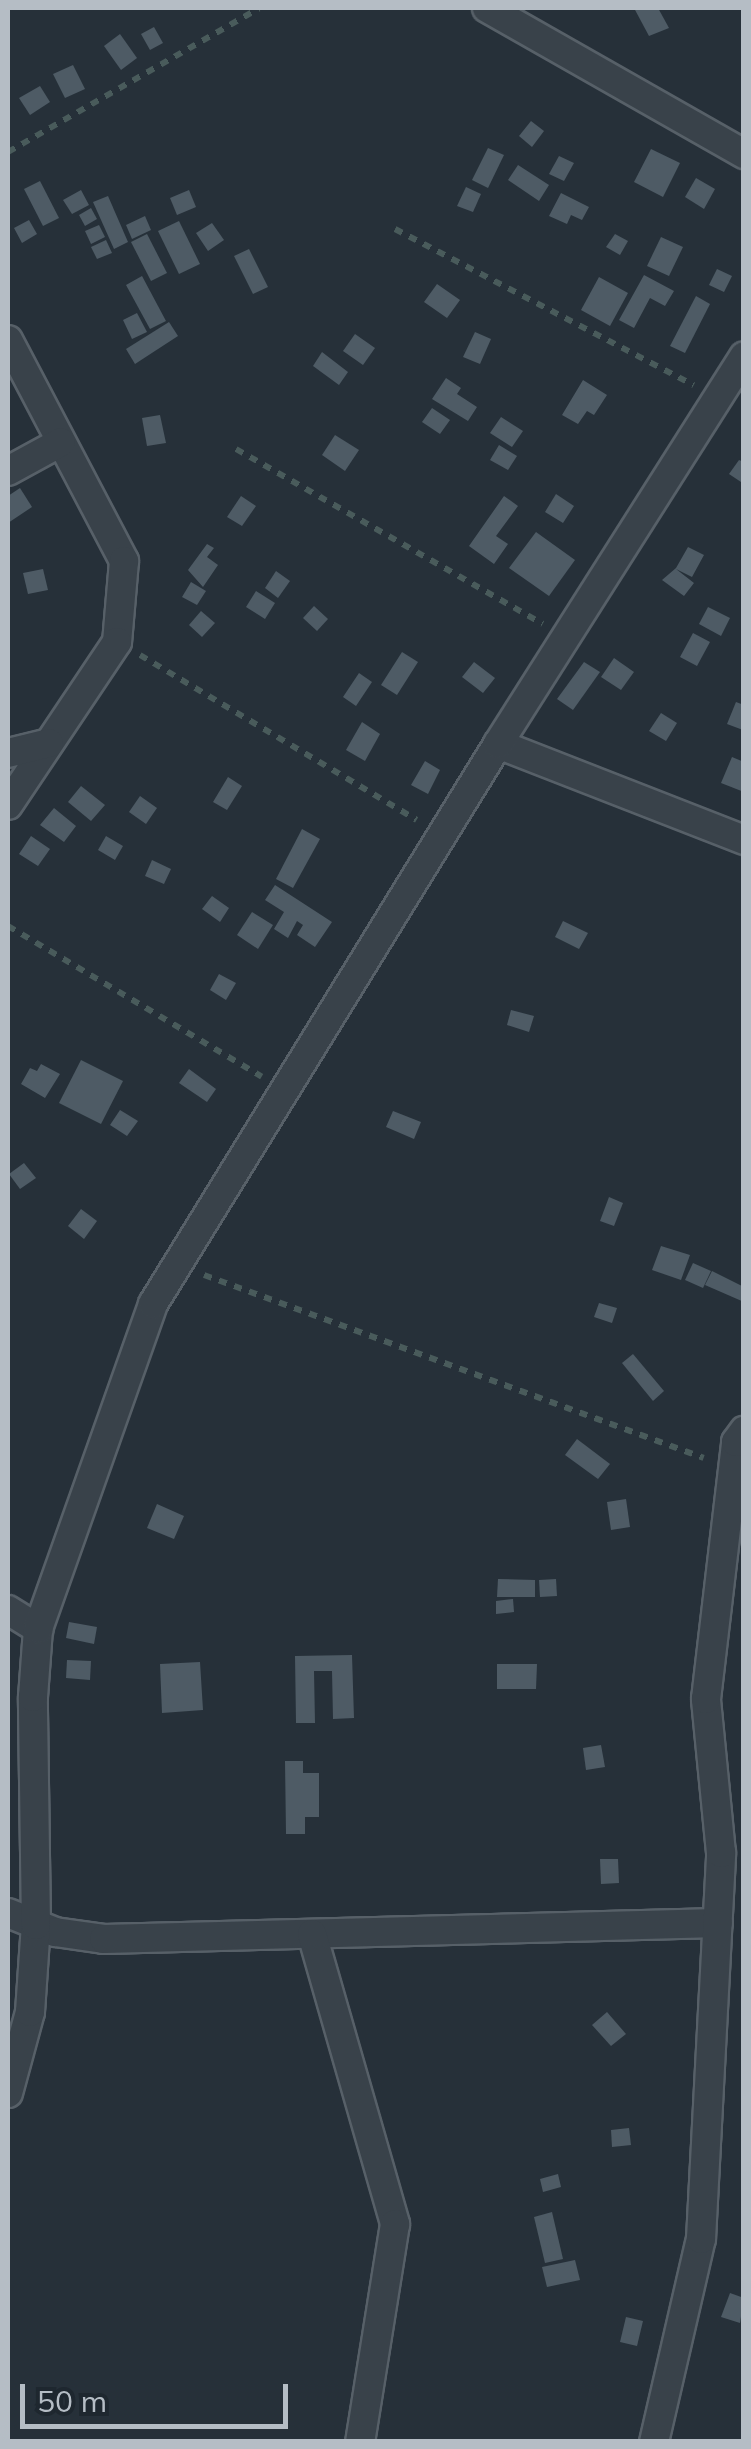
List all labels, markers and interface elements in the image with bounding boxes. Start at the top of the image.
scale bar [25,2364,292,2426]
text: 50 m [37,2382,107,2420]

